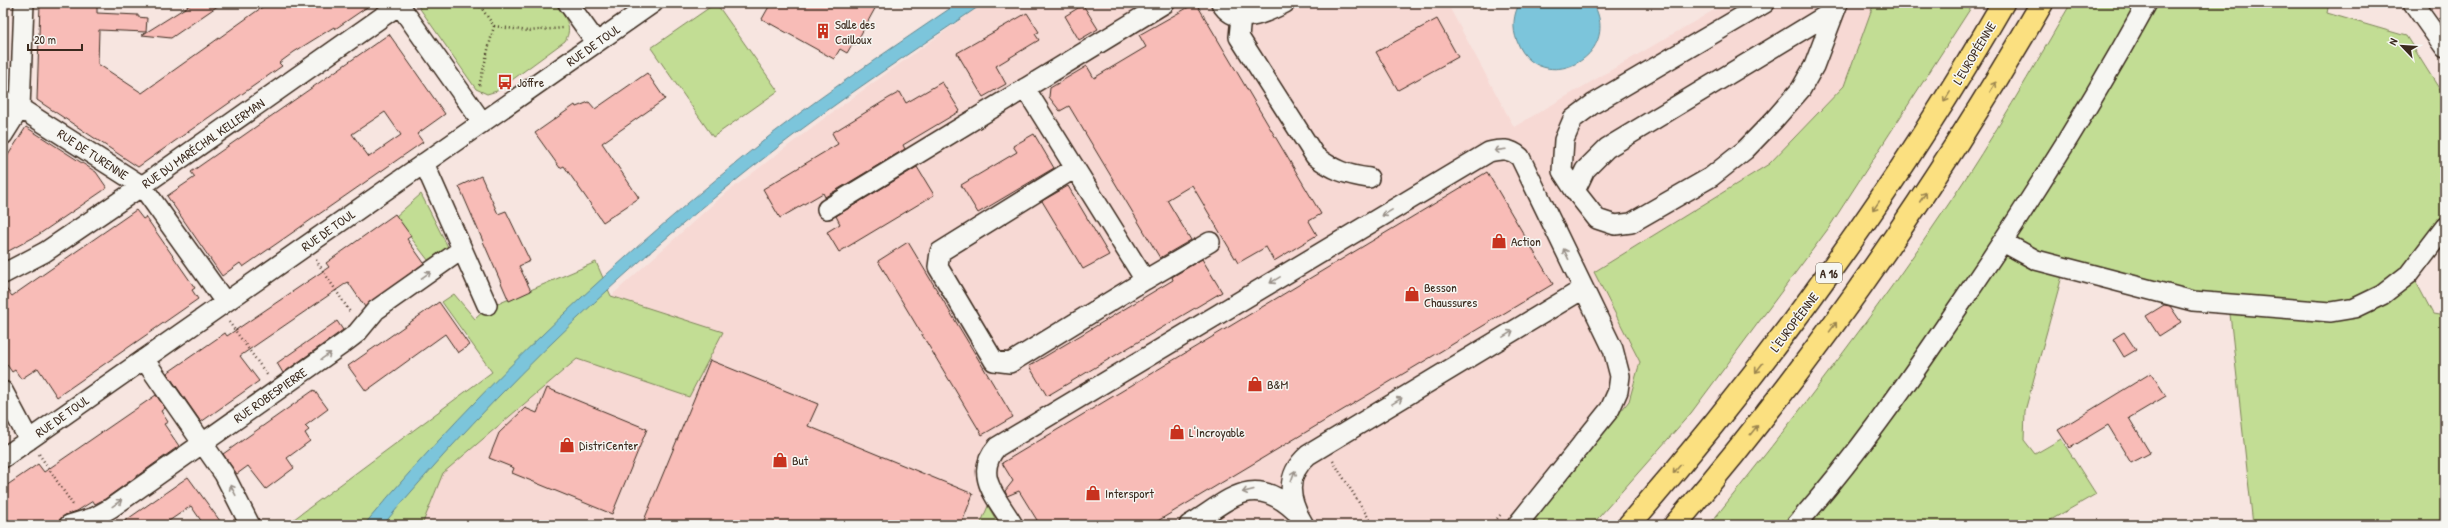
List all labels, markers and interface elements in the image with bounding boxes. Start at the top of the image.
place label: Salle des Cailloux [835,15,875,48]
street label: L'EUROPÉENNE [1948,18,2000,88]
street label: RUE DE TOUL [562,20,624,70]
building icon: Salle des Cailloux [814,22,832,40]
scale bar [28,26,82,52]
north arrow [2382,26,2422,66]
text: 20 m [34,31,56,48]
text: N [2385,36,2401,47]
bus stop icon: Joffre [496,73,514,91]
place label: Joffre [517,73,544,91]
one-way arrow [1989,81,1997,93]
one-way arrow [1943,91,1951,102]
street label: RUE DU MARÉCHAL KELLERMAN [138,94,268,192]
street label: RUE DE TURENNE [54,124,132,184]
one-way arrow [1494,146,1507,154]
one-way arrow [1919,192,1927,203]
one-way arrow [1872,200,1880,211]
street label: RUE DE TOUL [297,205,359,255]
one-way arrow [1381,210,1393,218]
shop icon: Action [1490,232,1508,250]
place label: Action [1511,232,1541,250]
one-way arrow [1562,248,1569,260]
road number: A 16 [1816,263,1842,283]
one-way arrow [421,271,432,279]
one-way arrow [1269,276,1281,284]
place label: Besson Chaussures [1424,278,1477,311]
shop icon: Besson Chaussures [1403,285,1421,303]
street label: L'EUROPÉENNE [1766,288,1822,355]
one-way arrow [1829,321,1837,332]
one-way arrow [1502,330,1514,338]
one-way arrow [320,352,331,360]
one-way arrow [1755,362,1763,373]
street label: RUE ROBESPIERRE [230,363,311,427]
shop icon: B&M [1246,375,1264,393]
place label: B&M [1267,375,1288,393]
street label: RUE DE TOUL [31,391,93,441]
one-way arrow [1391,397,1403,405]
shop icon: L'Incroyable [1168,423,1186,441]
place label: L'Incroyable [1189,423,1245,441]
one-way arrow [1749,424,1758,435]
shop icon: DistriCenter [558,436,576,454]
place label: DistriCenter [579,436,638,454]
shop icon: But [771,451,789,469]
place label: But [792,451,809,469]
one-way arrow [1673,463,1682,474]
one-way arrow [1290,470,1298,482]
one-way arrow [229,484,237,496]
shop icon: Intersport [1084,484,1102,502]
place label: Intersport [1105,484,1154,502]
one-way arrow [1242,488,1255,496]
one-way arrow [111,499,122,507]

